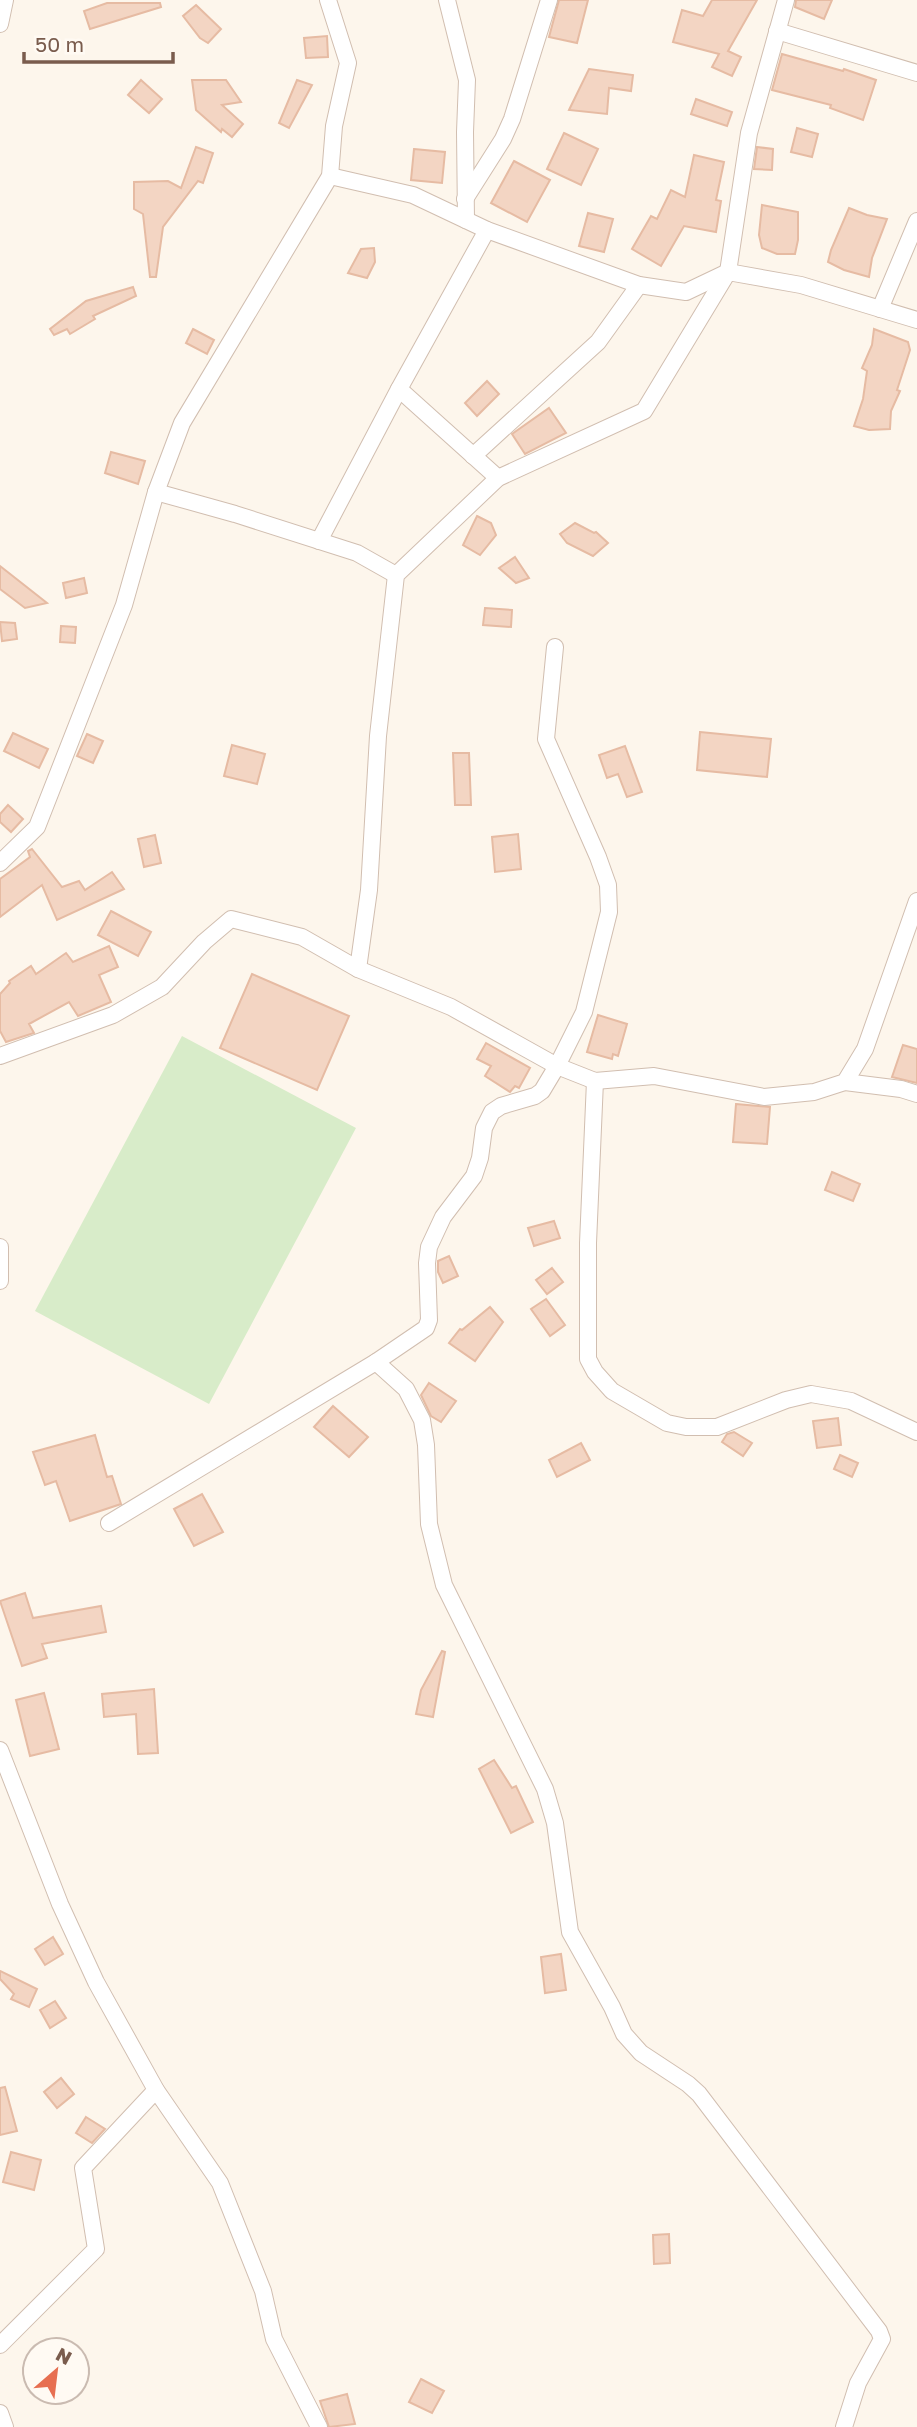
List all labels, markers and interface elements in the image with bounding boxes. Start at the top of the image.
scale bar [24,21,173,65]
text: 50 m [35,31,84,57]
north arrow [21,2336,91,2406]
text: N [52,2342,76,2369]

